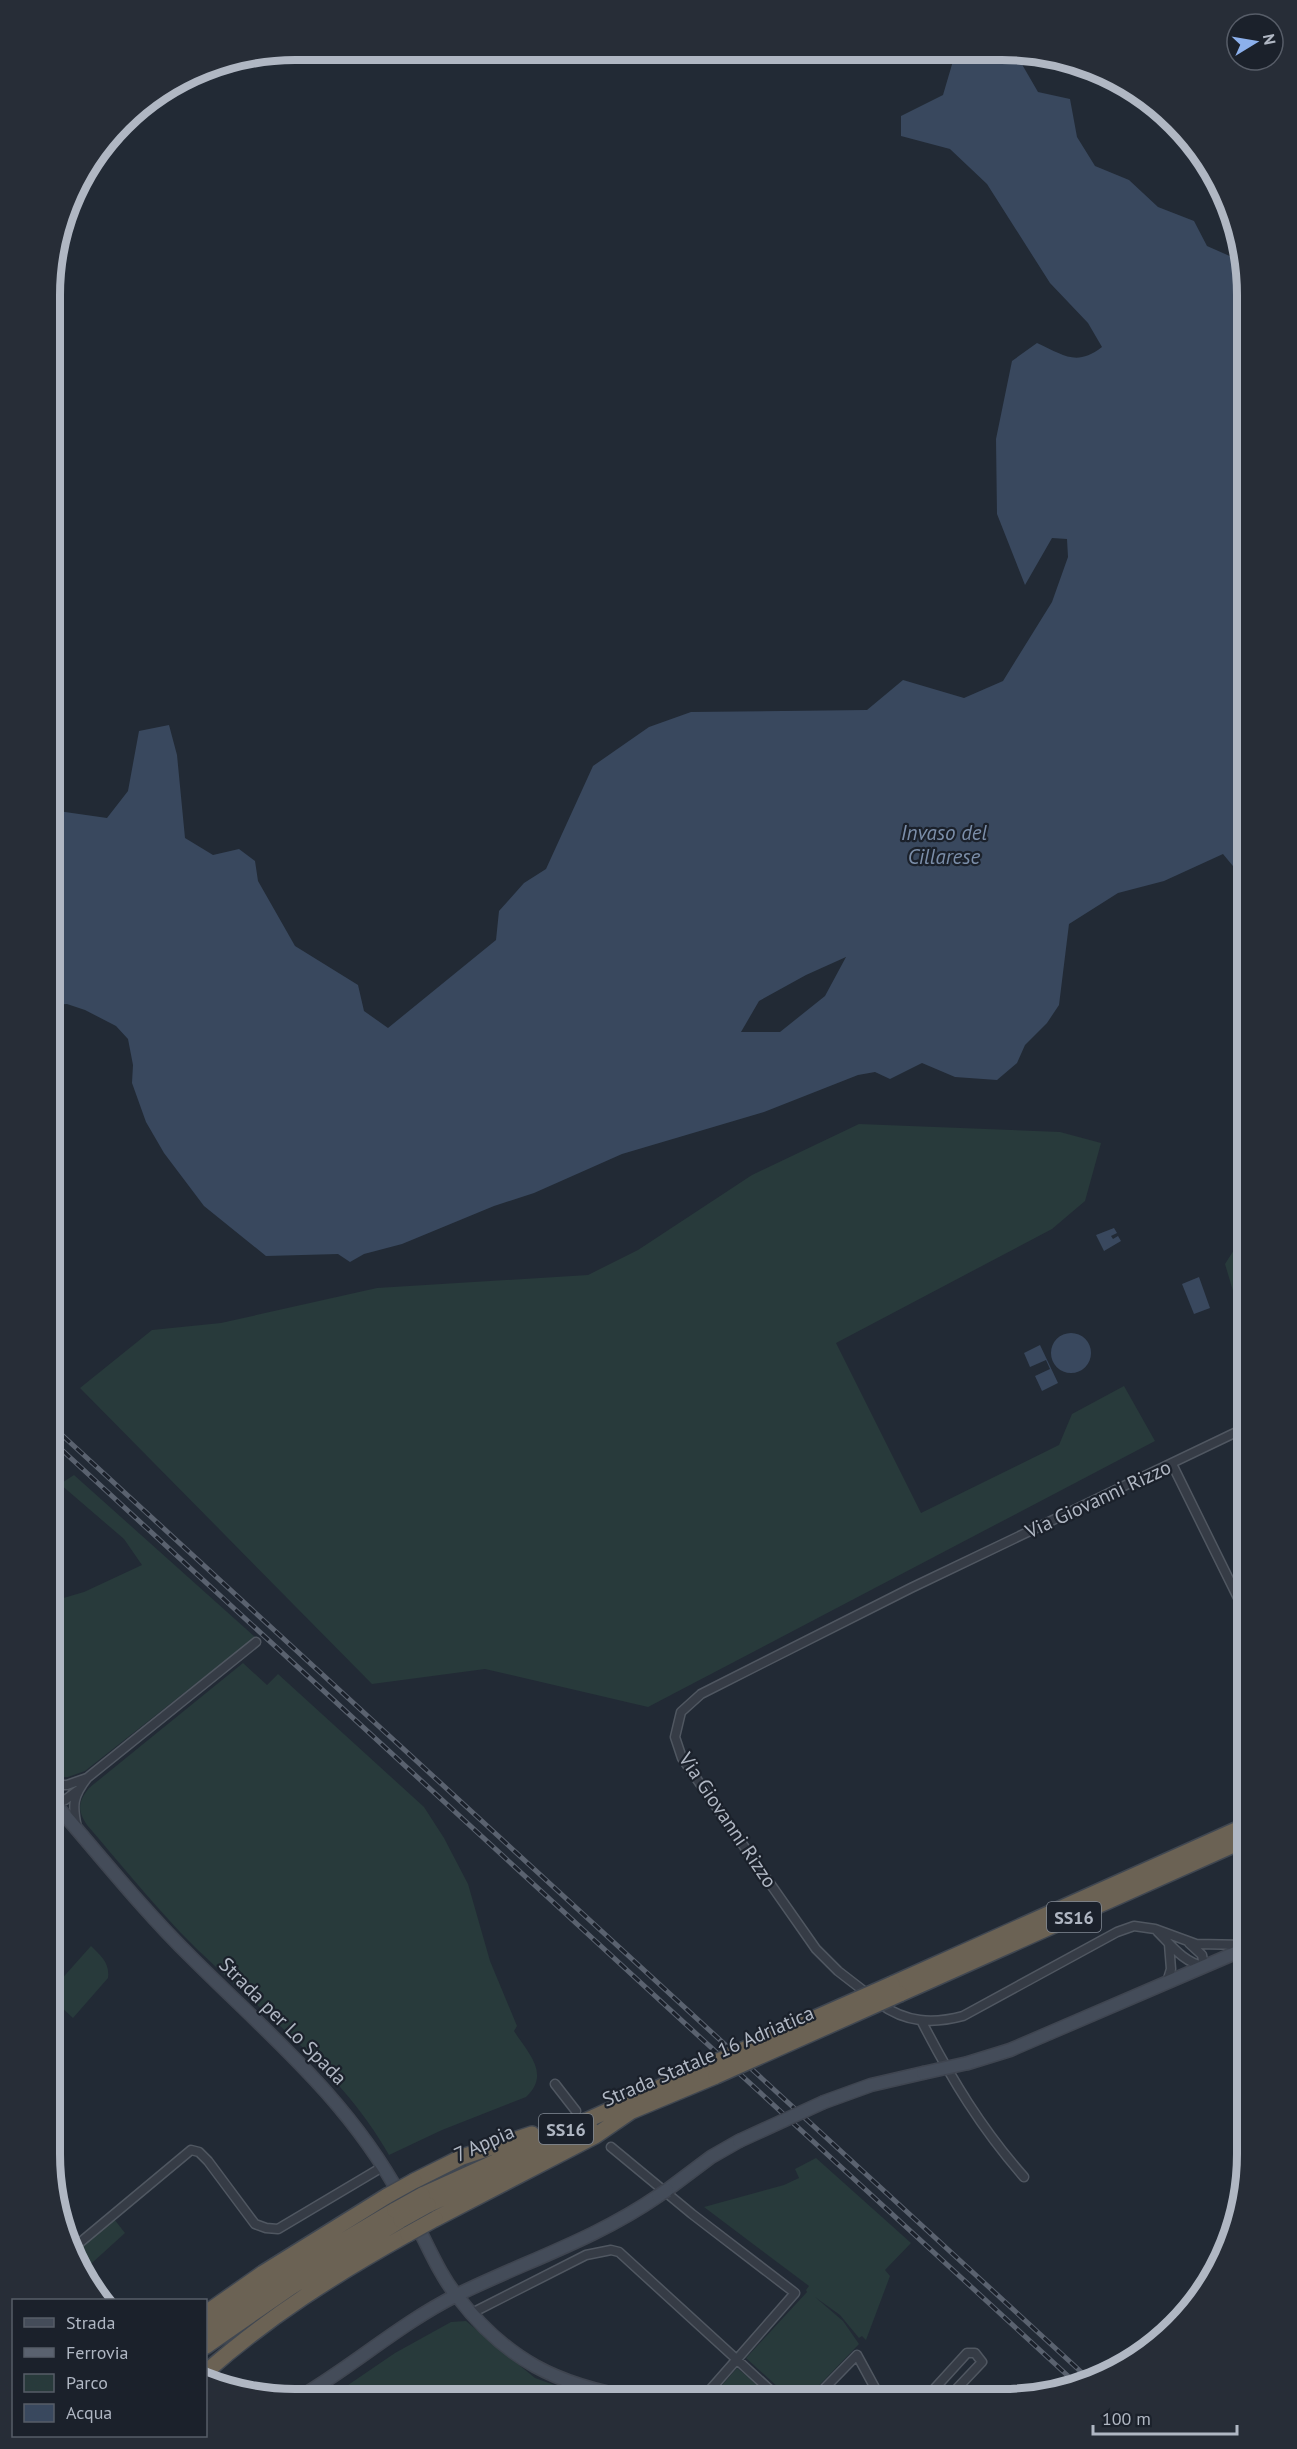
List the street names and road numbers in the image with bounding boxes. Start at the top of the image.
street label: Via Giovanni Rizzo [1020,1454,1175,1545]
street label: Via Giovanni Rizzo [673,1747,783,1893]
road number: SS16 [1047,1902,1101,1932]
street label: Strada per Lo Spada [214,1952,352,2090]
street label: Strada Statale 16 Adriatica [598,2000,818,2112]
road number: SS16 [539,2114,593,2144]
street label: 7 Appia [450,2118,518,2168]

